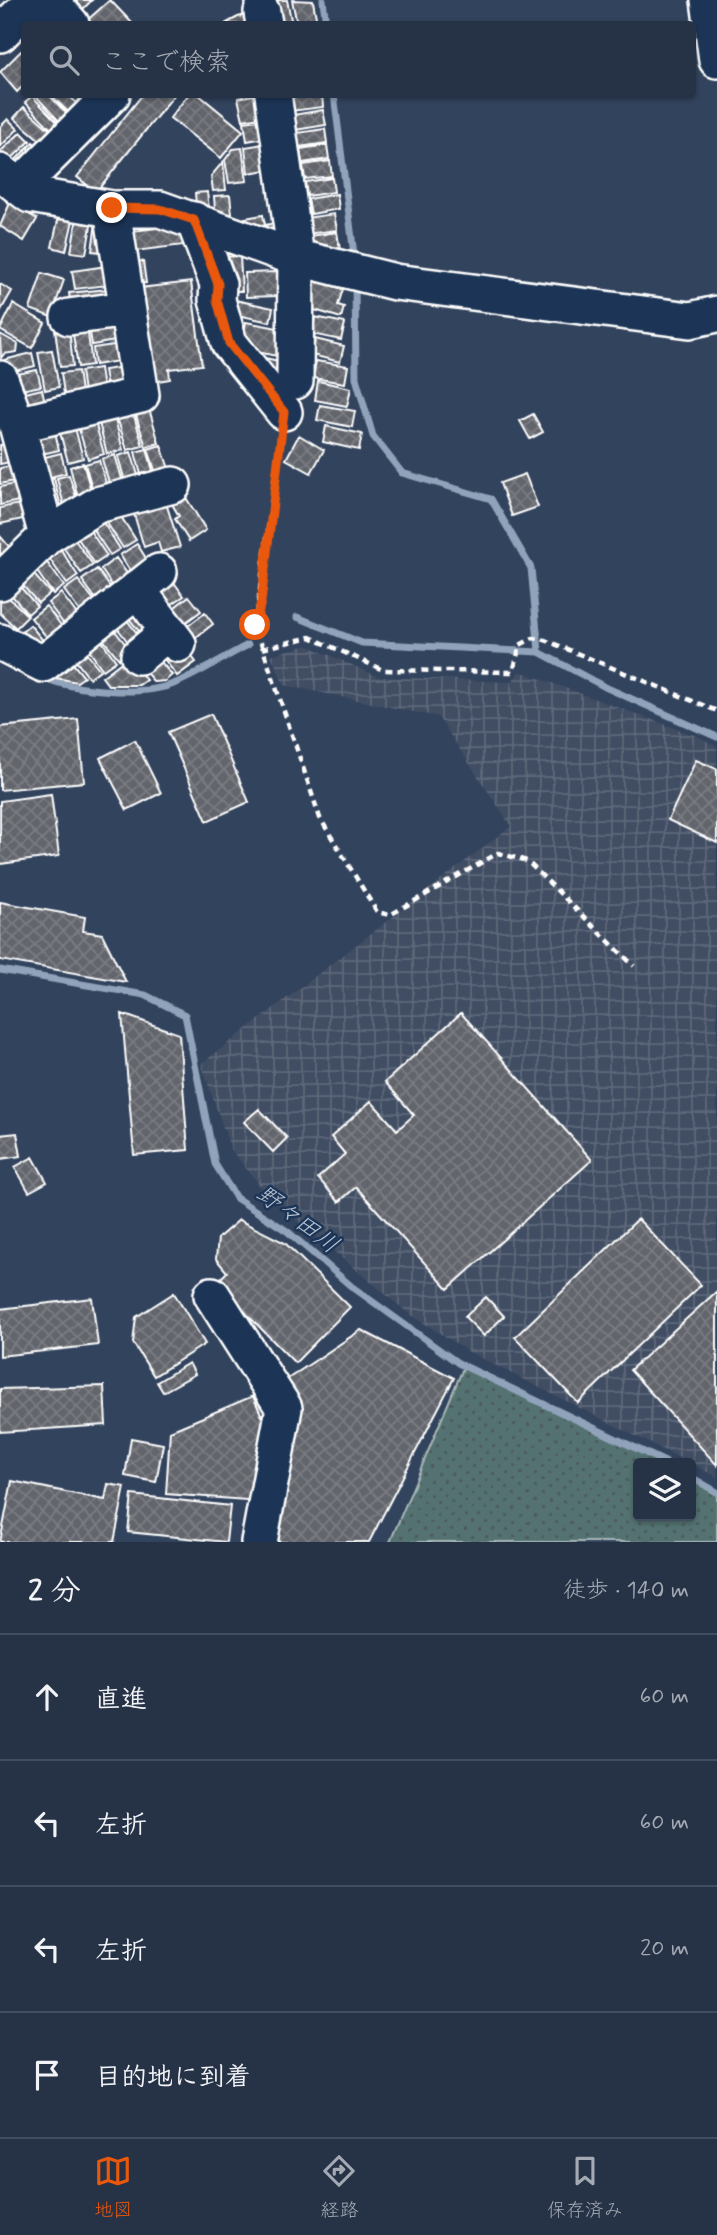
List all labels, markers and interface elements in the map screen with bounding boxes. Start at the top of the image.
search box [21,21,696,98]
icon: search [45,41,83,79]
text: ここで検索 [101,46,231,80]
route end [96,192,127,223]
route start [239,609,270,640]
water label: 野々田川 [249,1179,345,1261]
map controls [633,1458,696,1521]
button: layers [633,1458,696,1521]
text: 2 分 [28,1572,81,1611]
text: 徒歩 · 140 m [563,1576,689,1606]
icon: ahead [28,1678,66,1716]
text: 60 m [640,1682,689,1712]
text: 直進 [95,1683,147,1717]
icon: left [28,1804,66,1842]
text: 60 m [640,1808,689,1838]
text: 左折 [95,1809,147,1843]
icon: left [28,1930,66,1968]
text: 20 m [640,1934,689,1964]
text: 左折 [95,1935,147,1969]
icon: arrive [28,2056,66,2094]
text: 目的地に到着 [95,2061,251,2095]
tab: 地図 [94,2152,132,2223]
tab: 経路 [320,2152,359,2223]
tab: 保存済み [547,2152,623,2223]

